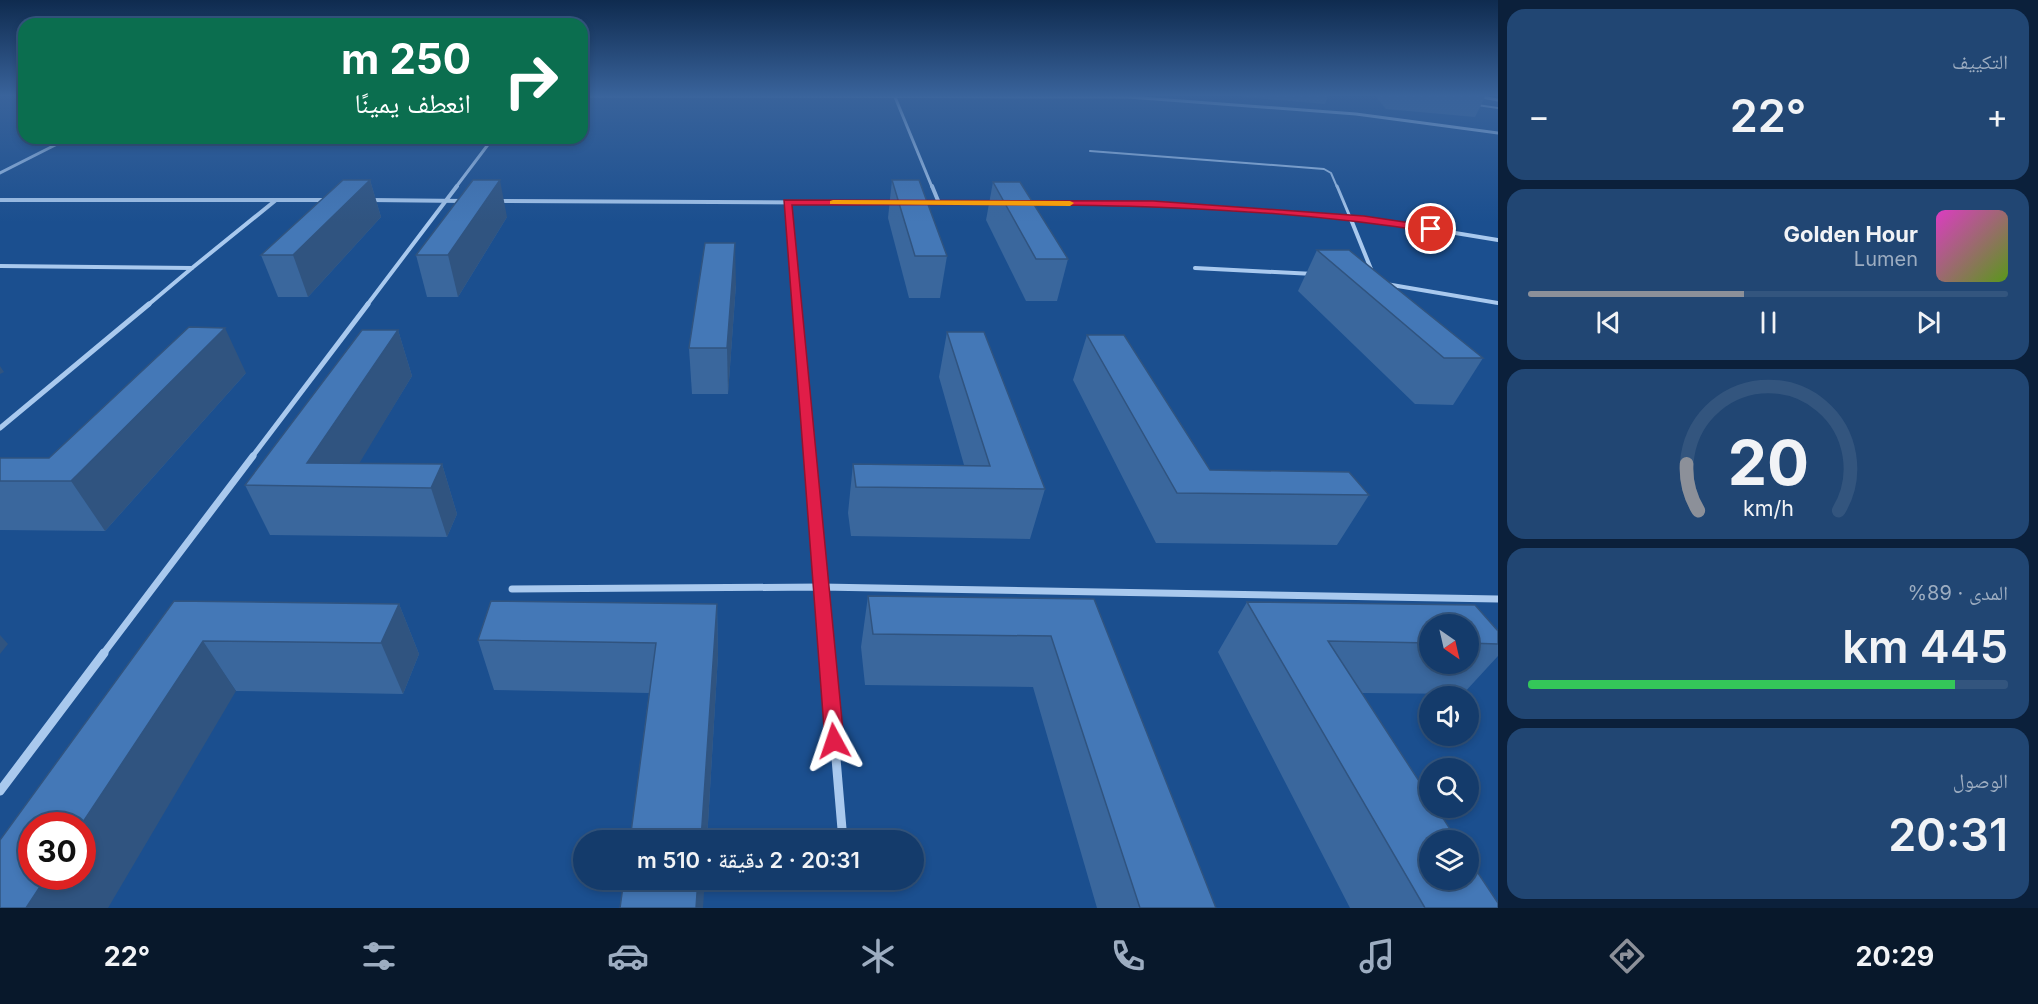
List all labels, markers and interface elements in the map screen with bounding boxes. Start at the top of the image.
text: 250 m [341,33,471,84]
icon: right [492,42,570,120]
text: التكييف [1952,50,2008,74]
text: انعطف يمينًا [354,87,471,120]
text: 22° [1730,88,1806,143]
text: − [1528,96,1550,136]
text: + [1986,96,2008,136]
pin [1405,203,1456,254]
icon: arrive [1414,212,1447,245]
text: Golden Hour [1784,221,1918,247]
text: Lumen [1854,247,1918,271]
icon: previous [1592,306,1625,339]
icon: pause [1752,306,1785,339]
icon: next [1912,306,1945,339]
text: 20 [1727,425,1809,500]
text: km/h [1743,495,1793,521]
text: المدى · 89% [1907,581,2008,605]
north arrow [1419,614,1479,674]
map controls [1419,614,1479,890]
text: 445 km [1842,619,2008,674]
button: sound [1419,686,1479,746]
position arrow [802,709,866,773]
button: search [1419,758,1479,818]
text: الوصول [1953,769,2008,793]
text: 20:31 [1888,807,2008,862]
speed limit sign: 30 [18,812,96,890]
button: layers [1419,830,1479,890]
text: 20:31 · 2 دقيقة · 510 m [637,847,860,873]
icon: filters [358,935,400,977]
icon: car [607,935,649,977]
icon: climate [857,935,899,977]
icon: phone [1107,935,1149,977]
icon: music [1356,935,1398,977]
icon: directions [1606,935,1648,977]
text: 22° [104,940,150,973]
text: 20:29 [1855,940,1934,973]

